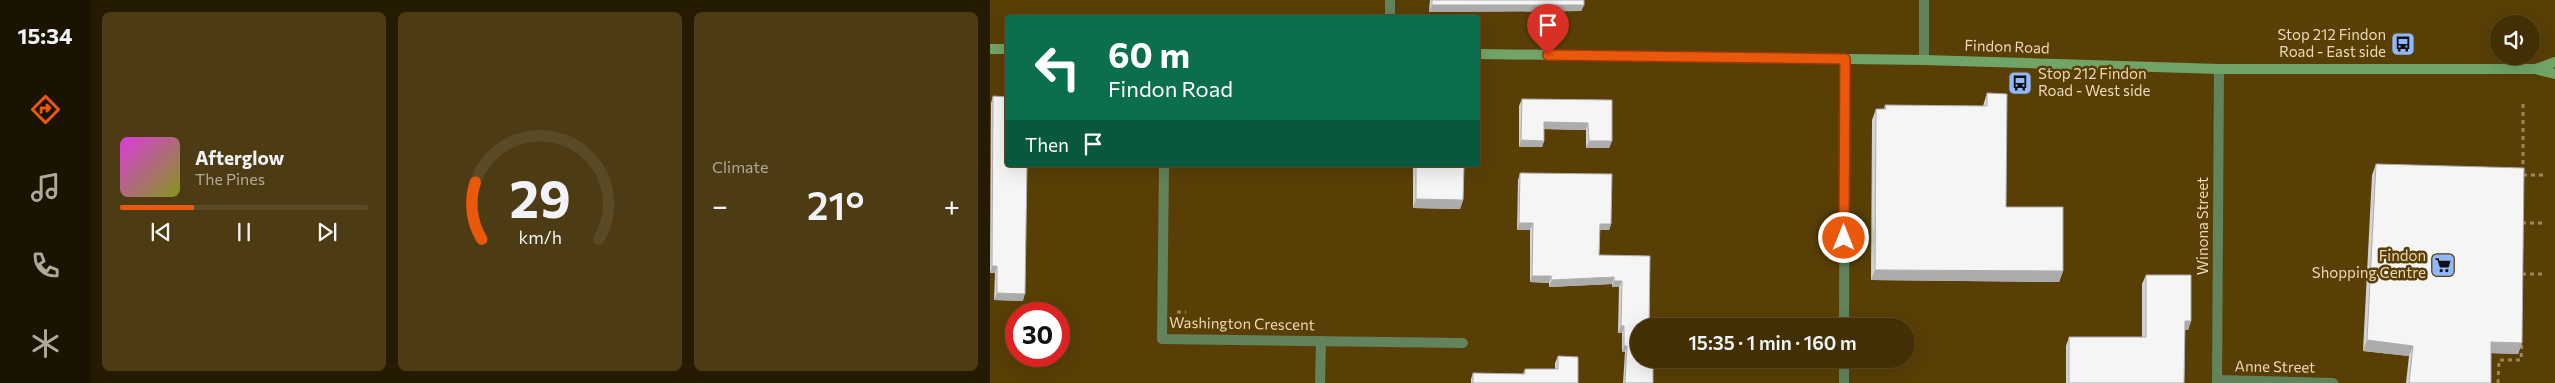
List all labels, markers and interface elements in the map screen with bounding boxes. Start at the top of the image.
pin [1527,4,1569,55]
icon: arrive [1534,11,1562,39]
map controls [2490,15,2540,65]
button: sound [2490,15,2540,65]
text: 15:34 [18,22,72,49]
place label: Stop 212 Findon Road - East side [2277,25,2386,60]
bus stop icon: Stop 212 Findon Road - East side [2390,31,2416,57]
text: 60 m [1108,32,1190,75]
icon: left [1025,35,1090,100]
street label: Findon Road [1964,36,2050,56]
place label: Stop 212 Findon Road - West side [2038,64,2150,99]
bus stop icon: Stop 212 Findon Road - West side [2007,70,2033,96]
text: Findon Road [1108,75,1233,102]
icon: directions [28,92,63,127]
icon: arrive [1079,130,1107,158]
text: Then [1025,133,1069,156]
text: Afterglow [195,146,284,169]
text: Climate [712,157,768,176]
text: 29 [509,165,571,229]
text: The Pines [195,169,265,188]
icon: music [28,170,63,205]
street label: Winona Street [2193,177,2211,275]
text: 21° [807,181,864,228]
text: − [712,188,728,222]
text: + [944,188,960,222]
position arrow [1817,211,1869,263]
icon: previous [147,218,175,246]
icon: pause [230,218,258,246]
icon: next [313,218,341,246]
text: km/h [518,226,562,248]
place label: Findon Shopping Centre [2312,246,2426,281]
icon: phone [28,248,63,283]
supermarket icon: Findon Shopping Centre [2430,252,2456,278]
speed limit sign: 30 [1005,302,1070,367]
street label: Washington Crescent [1169,313,1315,333]
icon: climate [28,326,63,361]
text: 15:35 · 1 min · 160 m [1688,331,1857,354]
street label: Anne Street [2234,356,2316,376]

